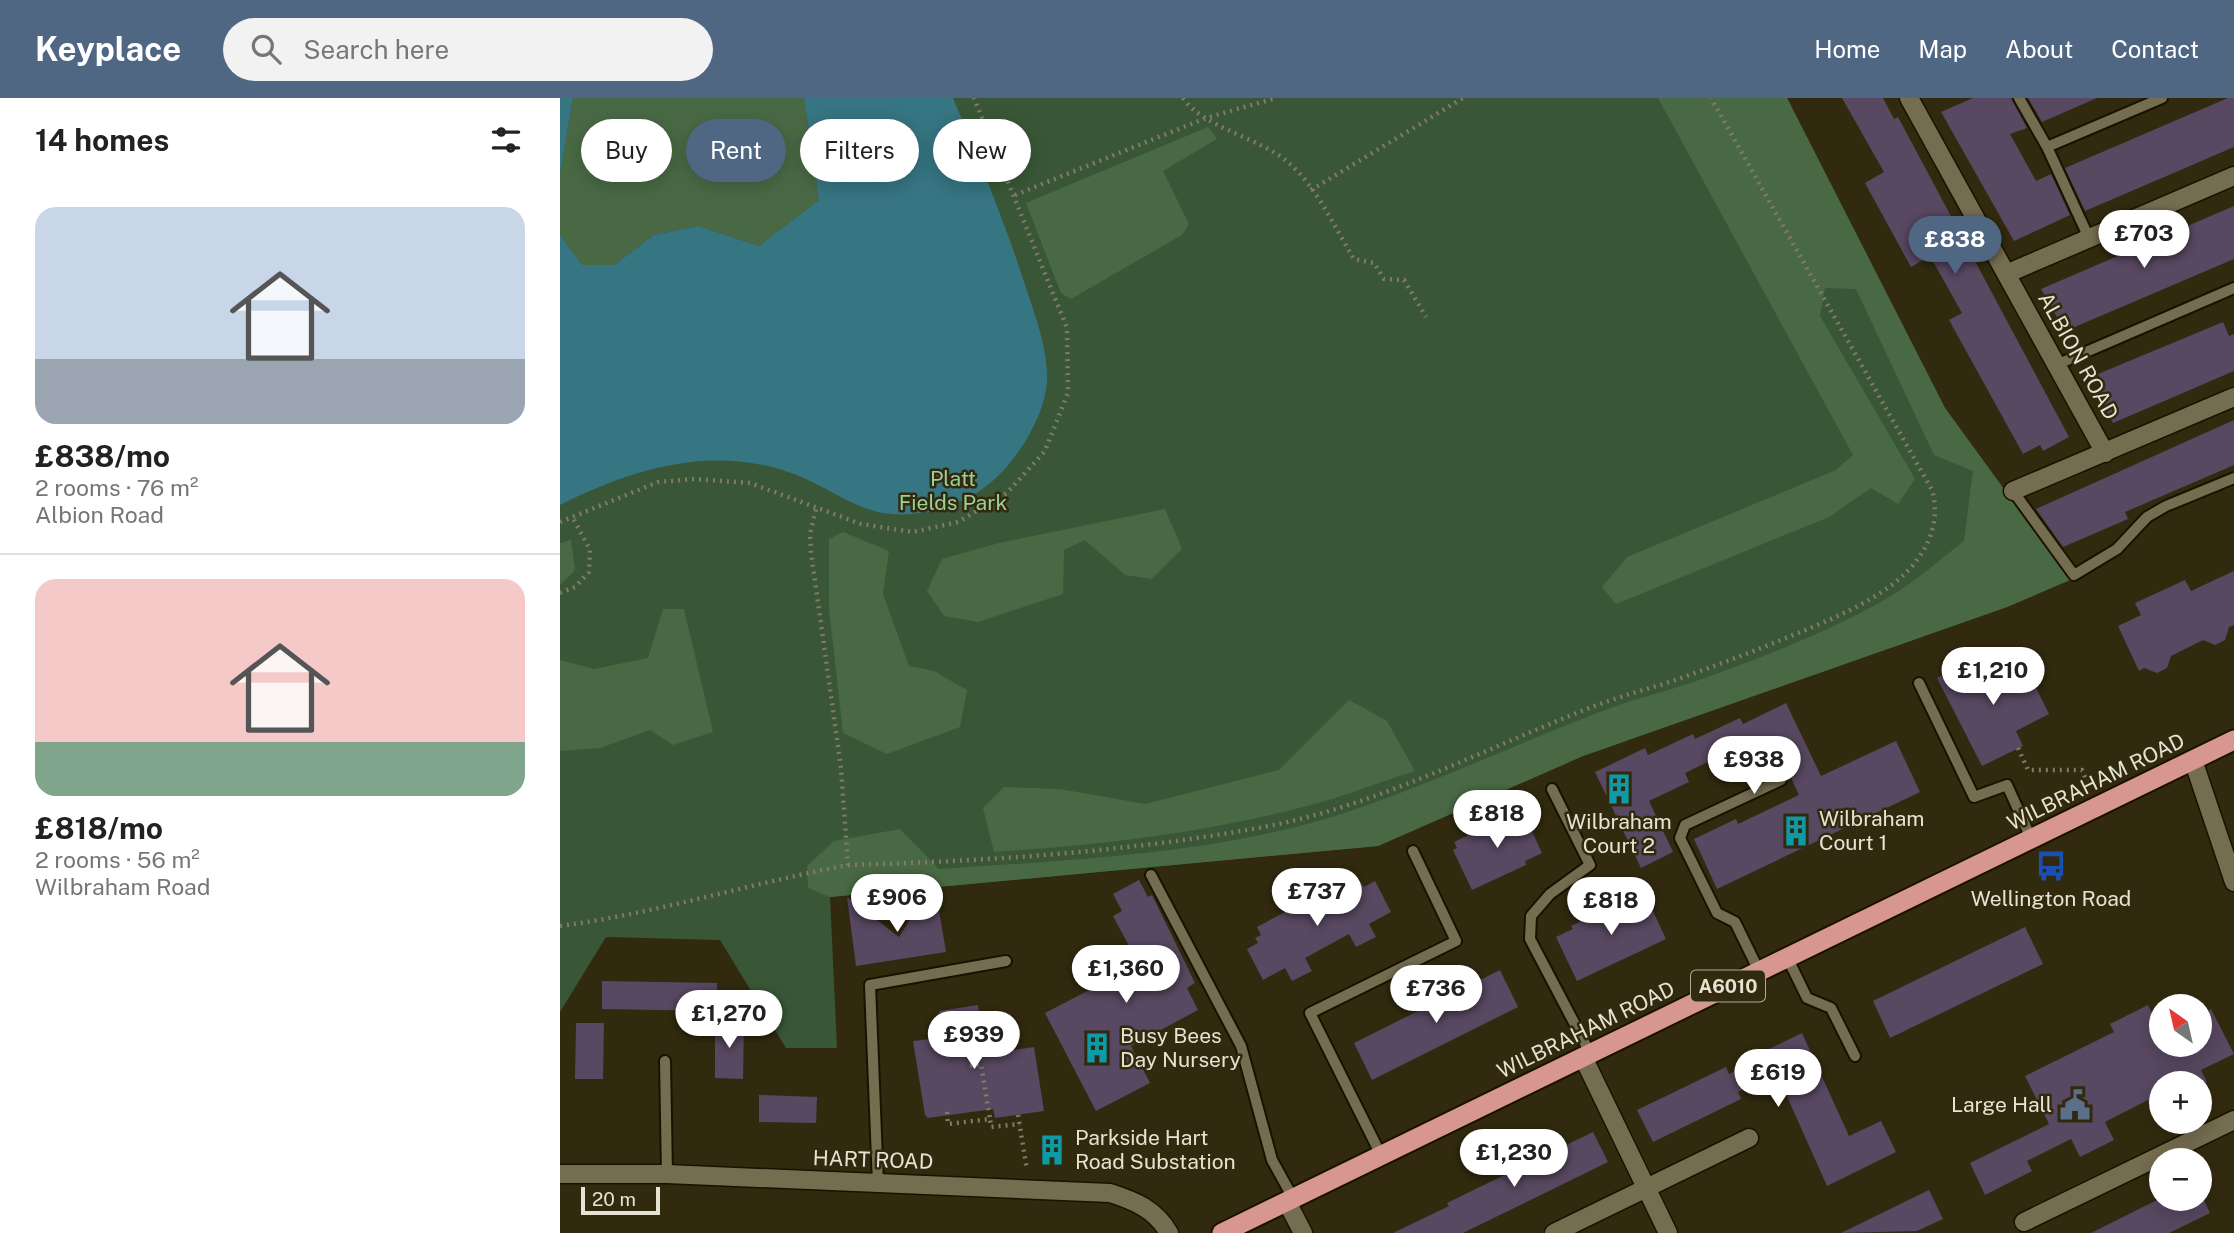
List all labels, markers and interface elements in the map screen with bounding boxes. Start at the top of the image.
search box [223,18,713,81]
text: Keyplace [35,30,181,68]
icon: search [247,30,285,68]
text: Search here [303,34,449,65]
text: Home [1814,35,1880,63]
text: Map [1918,35,1967,63]
text: About [2005,35,2073,63]
text: Contact [2111,35,2199,63]
chip: Buy [581,119,672,182]
chip: Rent [686,119,786,182]
chip: Filters [800,119,919,182]
chip: New [933,119,1031,182]
icon: filters [487,121,525,159]
text: 14 homes [35,122,169,158]
pin: £703 [2103,211,2185,270]
pin: £838 [1914,216,1996,276]
text: £703 [2114,219,2174,246]
text: £838 [1925,225,1985,252]
icon: home [217,253,343,379]
street label: ALBION ROAD [2033,288,2124,424]
text: £838/mo [35,438,170,474]
park label: Platt Fields Park [899,466,1007,515]
text: 2 rooms · 76 m² [35,474,198,501]
text: Albion Road [35,501,164,528]
icon: home [217,625,343,751]
pin: £1,210 [1936,648,2050,707]
text: £1,210 [1958,656,2028,683]
street label: WILBRAHAM ROAD [2003,728,2189,835]
pin: £938 [1713,736,1795,796]
text: £938 [1724,745,1784,772]
building icon: Wilbraham Court 2 [1602,772,1636,806]
pin: £818 [1456,790,1538,850]
text: £818 [1469,799,1525,826]
place label: Wilbraham Court 1 [1819,806,1924,855]
place label: Wilbraham Court 2 [1566,809,1672,858]
text: £818/mo [35,810,163,846]
building icon: Wilbraham Court 1 [1779,814,1813,848]
text: 2 rooms · 56 m² [35,846,200,873]
bus stop icon: Wellington Road [2034,849,2068,883]
pin: £737 [1276,868,1358,928]
text: Wilbraham Road [35,873,211,900]
pin: £906 [856,874,938,934]
text: £737 [1288,877,1346,904]
pin: £818 [1570,878,1652,937]
text: £906 [867,883,927,910]
text: £818 [1583,886,1639,913]
place label: Wellington Road [1971,886,2131,911]
pin: £1,360 [1069,946,1183,1005]
text: £1,360 [1088,954,1164,981]
pin: £736 [1395,965,1477,1025]
road number: A6010 [1691,971,1765,1002]
text: £736 [1406,974,1466,1001]
street label: WILBRAHAM ROAD [1493,976,1679,1083]
pin: £1,270 [672,990,786,1050]
north arrow [2149,994,2212,1057]
map controls [2149,994,2212,1211]
text: £1,270 [691,999,767,1026]
pin: £939 [933,1012,1015,1071]
text: £939 [944,1020,1004,1047]
place label: Busy Bees Day Nursery [1120,1023,1241,1072]
building icon: Busy Bees Day Nursery [1080,1031,1114,1065]
pin: £619 [1737,1049,1819,1109]
text: £619 [1750,1058,1806,1085]
button: + [2149,1071,2212,1134]
public building icon: Large Hall [2058,1088,2092,1122]
place label: Large Hall [1951,1092,2052,1117]
place label: Parkside Hart Road Substation [1075,1125,1236,1174]
pin: £1,230 [1457,1130,1571,1189]
building icon: Parkside Hart Road Substation [1035,1133,1069,1167]
text: £1,230 [1476,1138,1552,1165]
street label: HART ROAD [812,1145,934,1174]
button: − [2149,1148,2212,1211]
scale bar [581,1184,660,1216]
text: 20 m [592,1188,636,1210]

